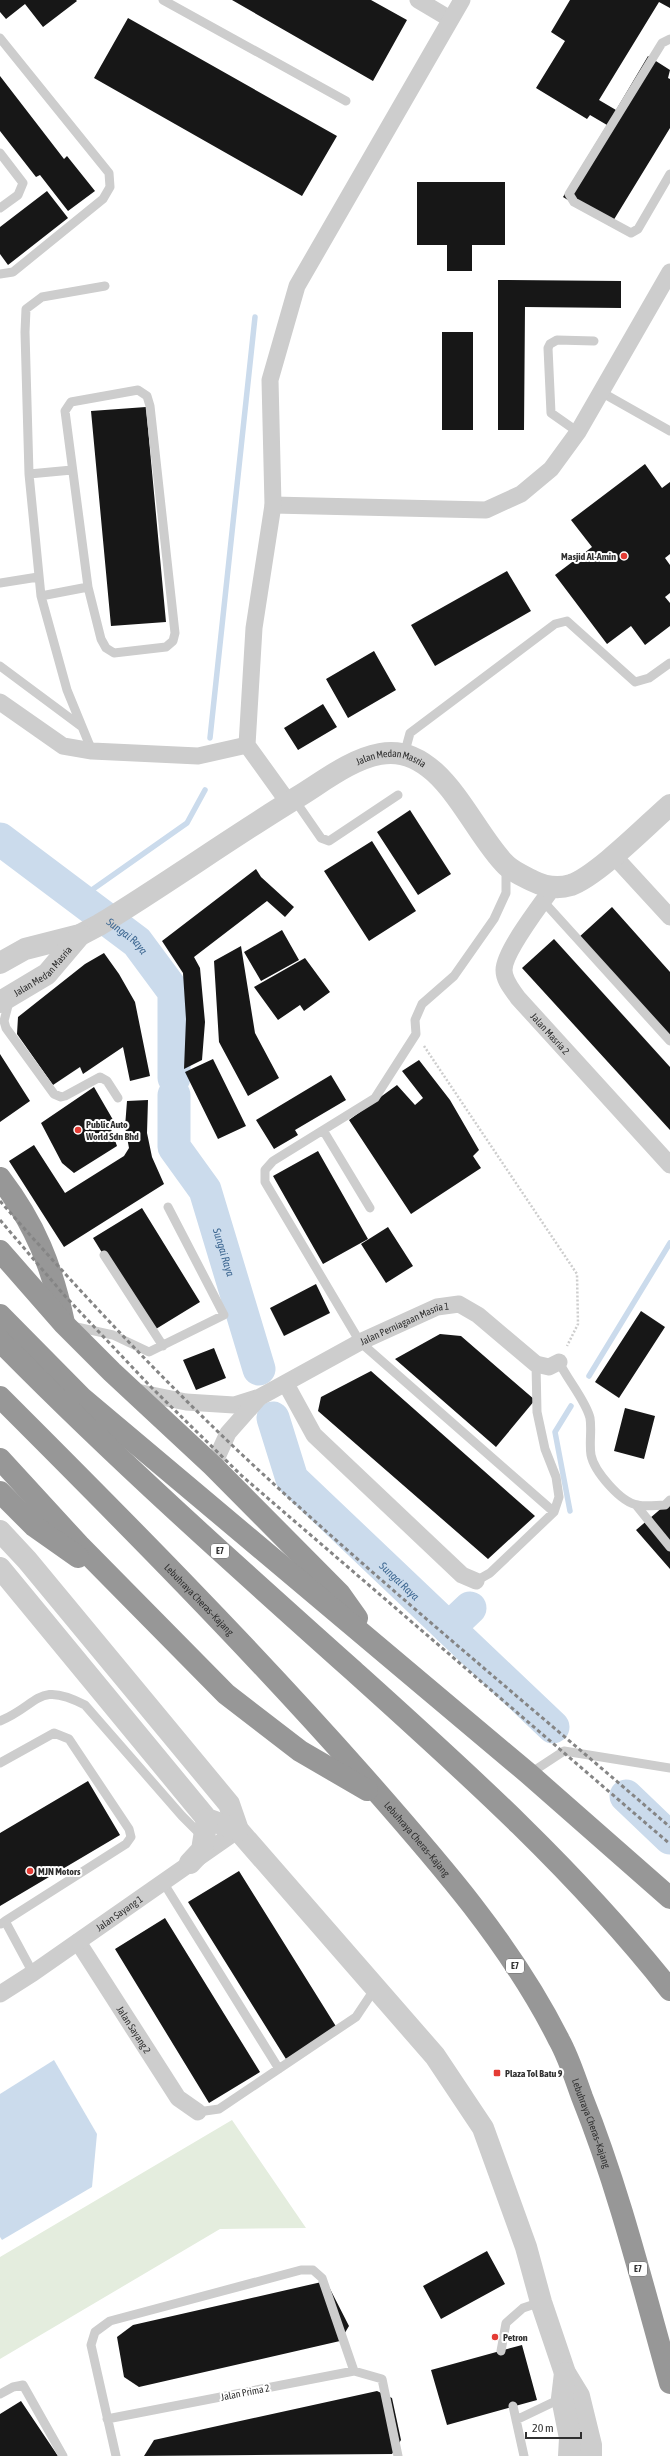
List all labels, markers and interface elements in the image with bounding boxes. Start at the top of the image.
place label: Masjid Al-Amin [561,551,616,562]
marker: Masjid Al-Amin [619,551,629,561]
street label: Jalan Medan Masria [354,748,428,770]
water label: Sungai Raya [104,915,150,956]
street label: Jalan Medan Masria [12,944,74,999]
street label: Jalan Masria 2 [528,1011,572,1057]
place label: Public Auto World Sdn Bhd [85,1119,139,1142]
marker: Public Auto World Sdn Bhd [73,1125,83,1135]
water label: Sungai Raya [211,1226,237,1278]
street label: Jalan Perniagaan Masria 1 [358,1300,450,1347]
road number: E7 [211,1544,229,1558]
water label: Sungai Raya [377,1559,421,1602]
street label: Lebuhraya Cheras–Kajang [162,1562,236,1638]
street label: Lebuhraya Cheras–Kajang [382,1800,452,1879]
marker: MJN Motors [25,1866,35,1876]
place label: MJN Motors [38,1866,81,1877]
street label: Jalan Sayang 1 [94,1893,145,1933]
road number: E7 [506,1959,524,1973]
street label: Jalan Sayang 2 [114,2004,153,2056]
marker: Plaza Tol Batu 9 [492,2068,502,2078]
place label: Plaza Tol Batu 9 [505,2068,563,2079]
street label: Lebuhraya Cheras–Kajang [570,2077,613,2170]
road number: E7 [629,2262,647,2276]
marker: Petron [490,2332,500,2342]
place label: Petron [503,2332,528,2343]
street label: Jalan Prima 2 [220,2382,271,2403]
scale bar [526,2414,581,2440]
text: 20 m [532,2421,554,2435]

